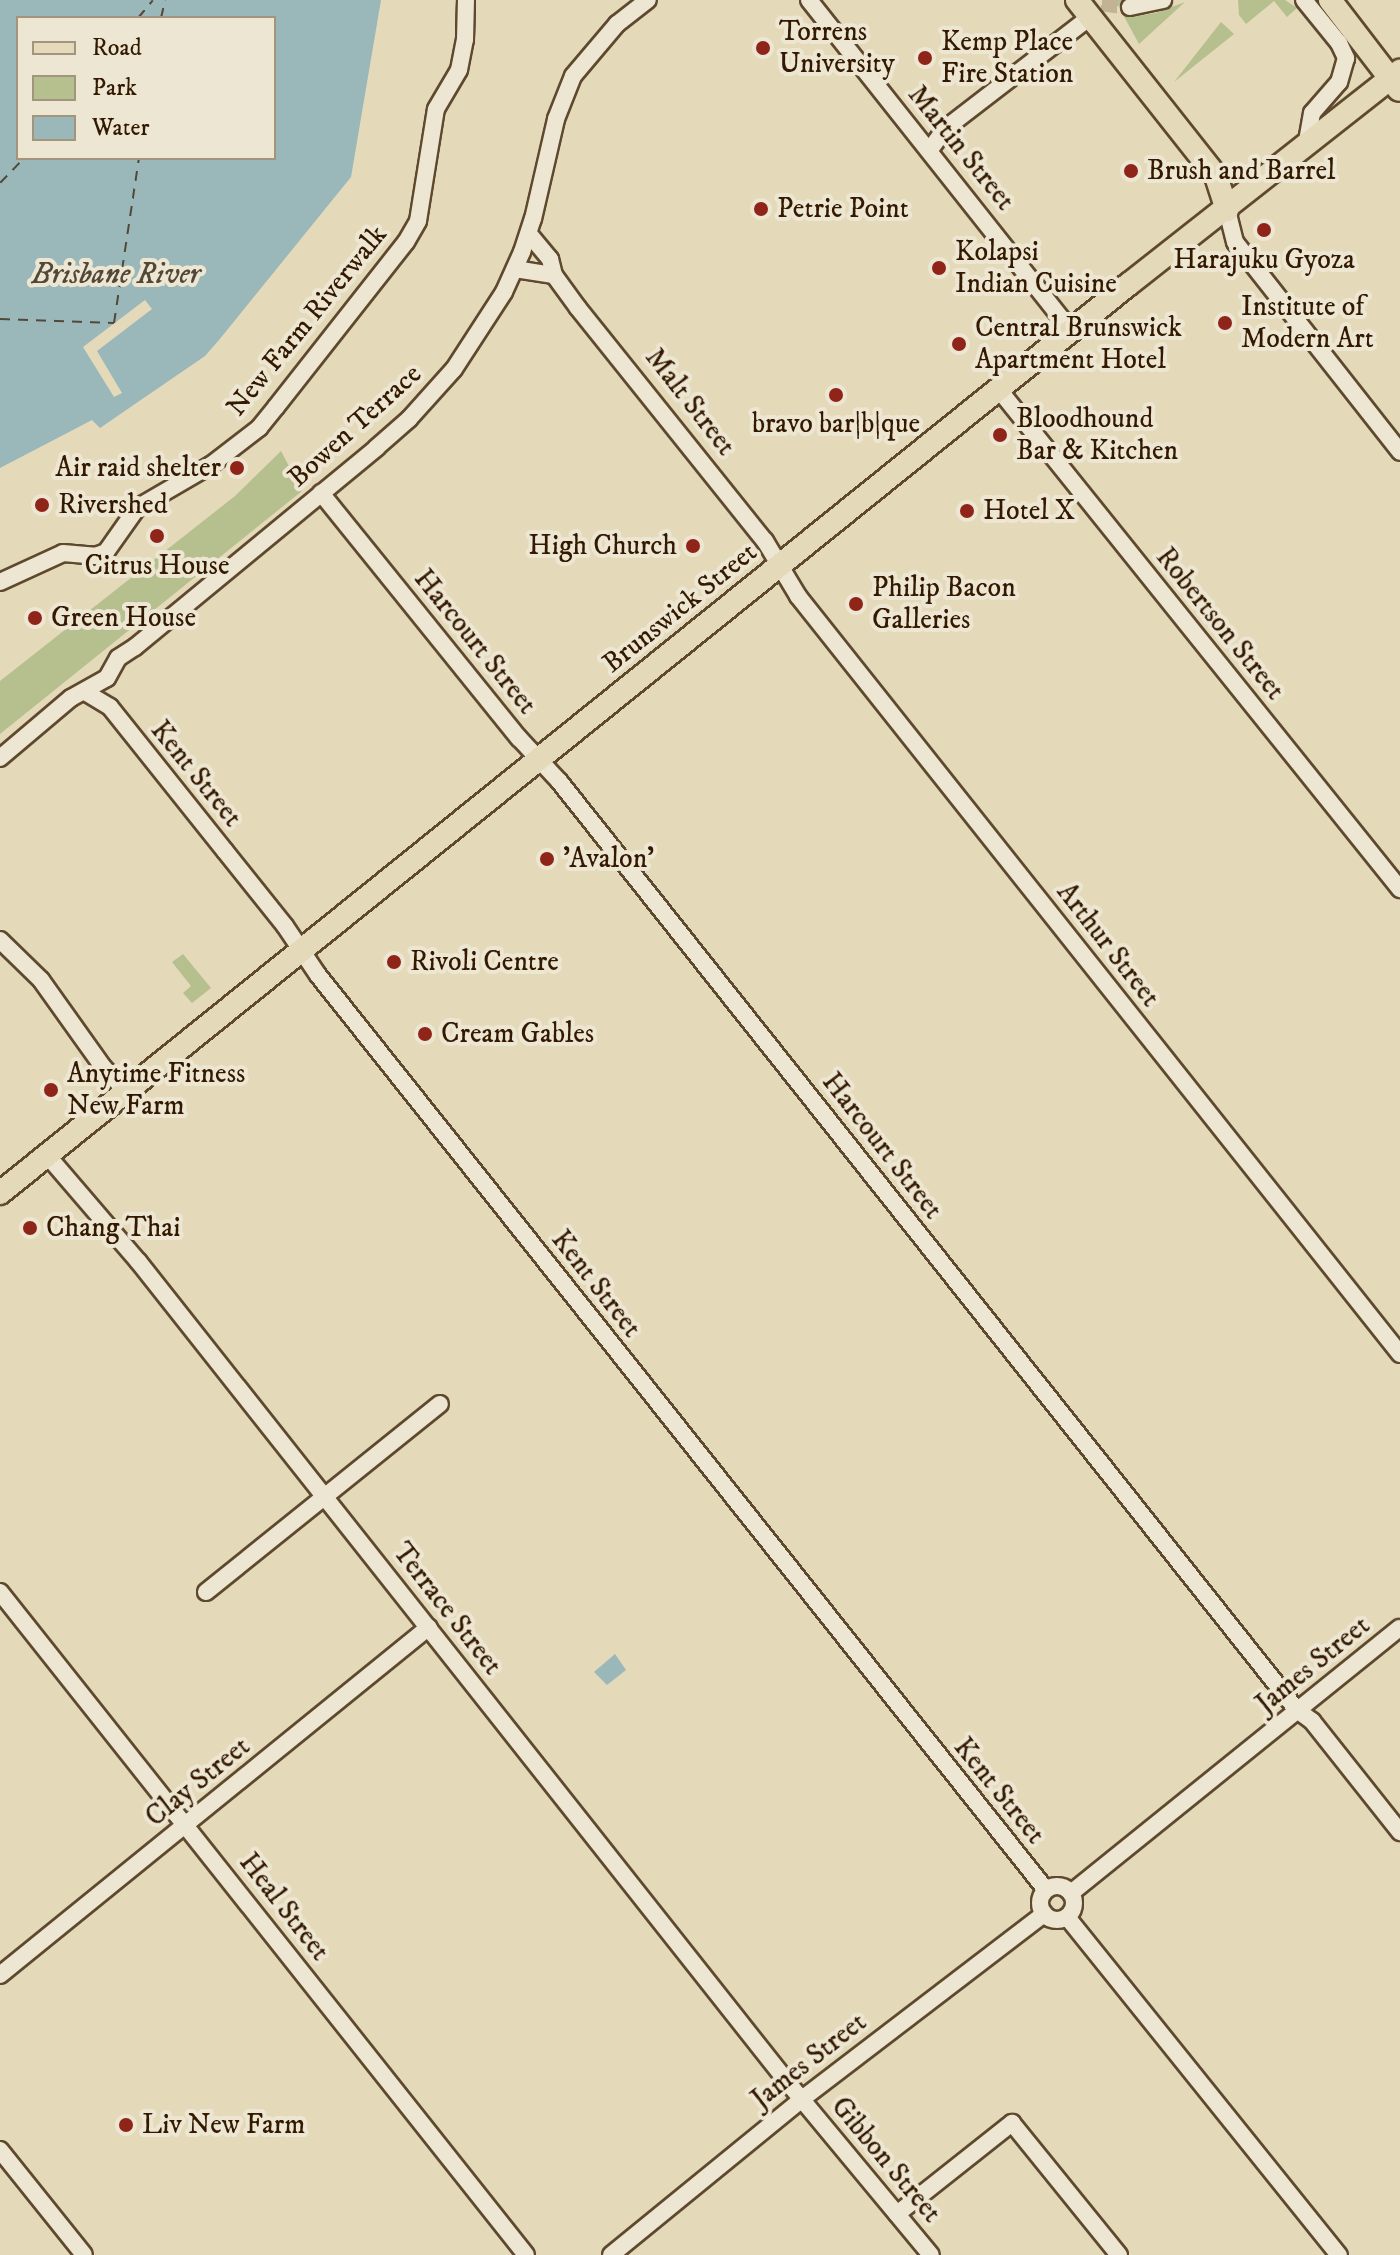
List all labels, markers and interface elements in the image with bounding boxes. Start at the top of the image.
place label: Torrens University [779,15,895,81]
legend [16,16,276,160]
place label: Kemp Place Fire Station [941,25,1073,91]
text: Road [92,33,142,63]
marker: Torrens University [754,39,772,57]
marker: Kemp Place Fire Station [916,49,934,67]
text: Park [92,73,137,103]
street label: Martin Street [900,79,1022,217]
text: Water [92,113,149,143]
place label: Brush and Barrel [1147,154,1335,188]
marker: Brush and Barrel [1122,162,1140,180]
place label: Petrie Point [777,192,909,226]
marker: Petrie Point [752,200,770,218]
street label: New Farm Riverwalk [220,219,394,423]
marker: Harajuku Gyoza [1255,221,1273,239]
place label: Kolapsi Indian Cuisine [955,235,1117,301]
place label: Harajuku Gyoza [1173,243,1355,277]
water label: Brisbane River [32,257,200,293]
marker: Kolapsi Indian Cuisine [930,259,948,277]
place label: Institute of Modern Art [1241,290,1374,356]
place label: Central Brunswick Apartment Hotel [975,311,1182,377]
marker: Institute of Modern Art [1216,314,1234,332]
marker: Central Brunswick Apartment Hotel [950,335,968,353]
street label: Malt Street [638,342,742,462]
street label: Bowen Terrace [281,357,429,495]
marker: bravo bar|b|que [827,386,845,404]
place label: Bloodhound Bar & Kitchen [1016,402,1178,468]
place label: bravo bar|b|que [752,407,920,441]
marker: Bloodhound Bar & Kitchen [991,426,1009,444]
place label: Air raid shelter [55,451,221,485]
marker: Air raid shelter [228,459,246,477]
place label: Rivershed [58,488,168,522]
place label: Hotel X [983,494,1075,528]
marker: Rivershed [33,496,51,514]
marker: Hotel X [958,502,976,520]
marker: Citrus House [148,527,166,545]
place label: High Church [528,529,677,563]
street label: Brunswick Street [596,536,764,680]
marker: High Church [684,537,702,555]
street label: Robertson Street [1148,541,1292,707]
place label: Citrus House [84,549,230,583]
street label: Harcourt Street [406,563,544,721]
place label: Philip Bacon Galleries [872,571,1016,637]
marker: Philip Bacon Galleries [847,595,865,613]
place label: Green House [51,601,196,635]
marker: Green House [26,609,44,627]
street label: Kent Street [143,714,249,834]
place label: 'Avalon' [563,842,654,876]
marker: 'Avalon' [538,850,556,868]
street label: Arthur Street [1049,876,1167,1014]
place label: Rivoli Centre [410,945,559,979]
marker: Rivoli Centre [385,953,403,971]
place label: Cream Gables [441,1017,594,1051]
marker: Cream Gables [416,1025,434,1043]
place label: Anytime Fitness New Farm [67,1057,245,1123]
street label: Harcourt Street [814,1066,950,1226]
marker: Anytime Fitness New Farm [42,1081,60,1099]
place label: Chang Thai [46,1211,180,1245]
marker: Chang Thai [21,1219,39,1237]
street label: Kent Street [544,1224,648,1344]
street label: Terrace Street [385,1536,509,1682]
street label: James Street [1249,1609,1377,1721]
street label: Clay Street [139,1730,257,1834]
street label: Kent Street [946,1731,1052,1851]
street label: Heal Street [232,1847,336,1967]
street label: James Street [745,2006,873,2116]
street label: Gibbon Street [824,2090,948,2230]
place label: Liv New Farm [142,2108,305,2142]
marker: Liv New Farm [117,2116,135,2134]

